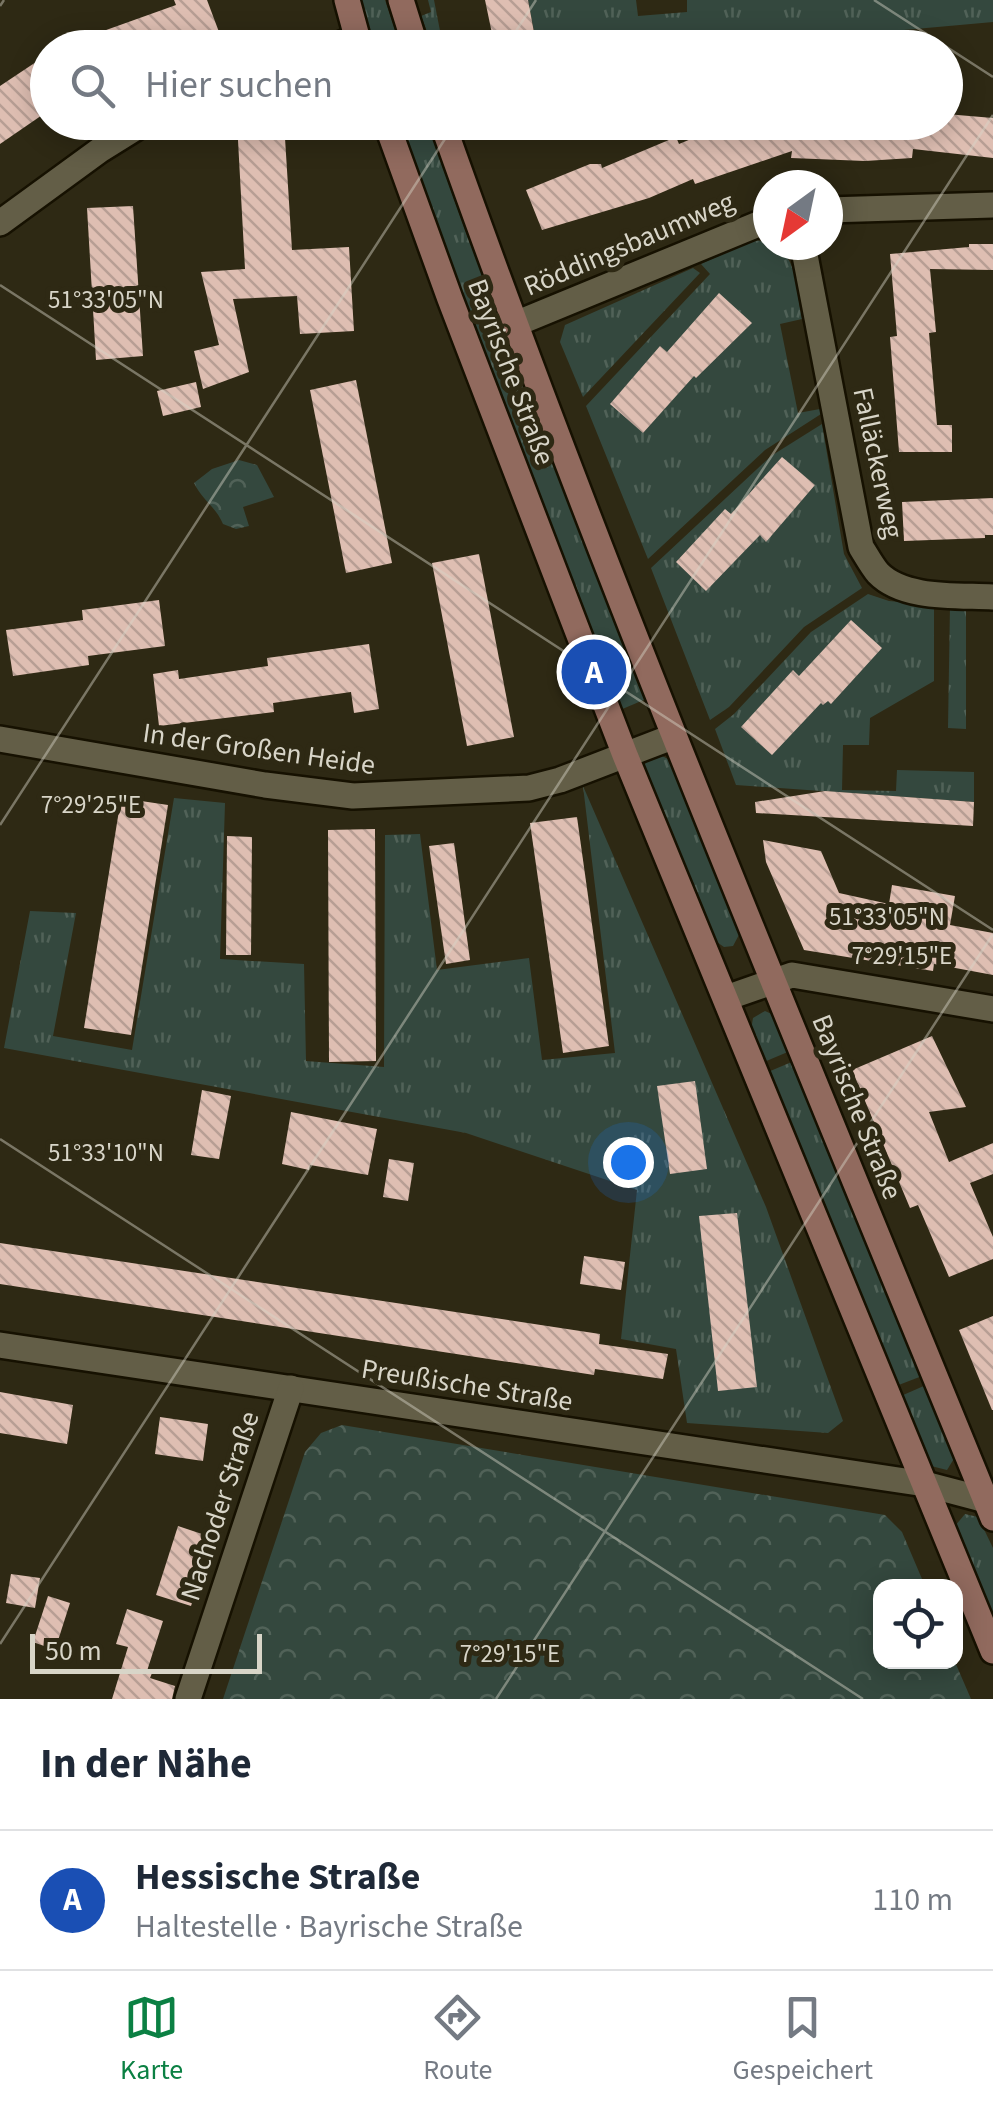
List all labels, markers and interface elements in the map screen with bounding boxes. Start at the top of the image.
search box [30,30,963,140]
icon: search [65,58,120,113]
text: Hier suchen [145,58,333,112]
north arrow [753,170,843,260]
street label: Röddingsbaumweg [517,182,741,306]
street label: Bayrische Straße [457,273,565,471]
text: 51°33'05"N [48,282,164,318]
street label: Falläckerweg [842,384,914,542]
pin: A [562,634,626,710]
street label: In der Großen Heide [140,713,378,785]
text: 7°29'25"E [41,787,141,823]
text: 51°33'05"N [829,899,945,935]
text: 7°29'15"E [852,938,952,974]
street label: Bayrische Straße [802,1008,912,1206]
text: 51°33'10"N [48,1135,164,1171]
your location [603,1137,654,1188]
street label: Preußische Straße [358,1349,576,1421]
street label: Nachoder Straße [171,1406,269,1606]
map controls [873,1579,963,1669]
button: locate [873,1579,963,1669]
scale bar [30,1629,262,1674]
text: 50 m [45,1631,102,1671]
text: 7°29'15"E [460,1636,560,1672]
text: In der Nähe [40,1734,252,1794]
text: Hessische Straße [135,1850,420,1904]
text: A [63,1877,82,1923]
text: 110 m [872,1877,953,1923]
text: Haltestelle · Bayrische Straße [135,1904,523,1950]
tab: Karte [120,1990,183,2090]
tab: Route [423,1990,492,2090]
tab: Gespeichert [733,1990,873,2090]

